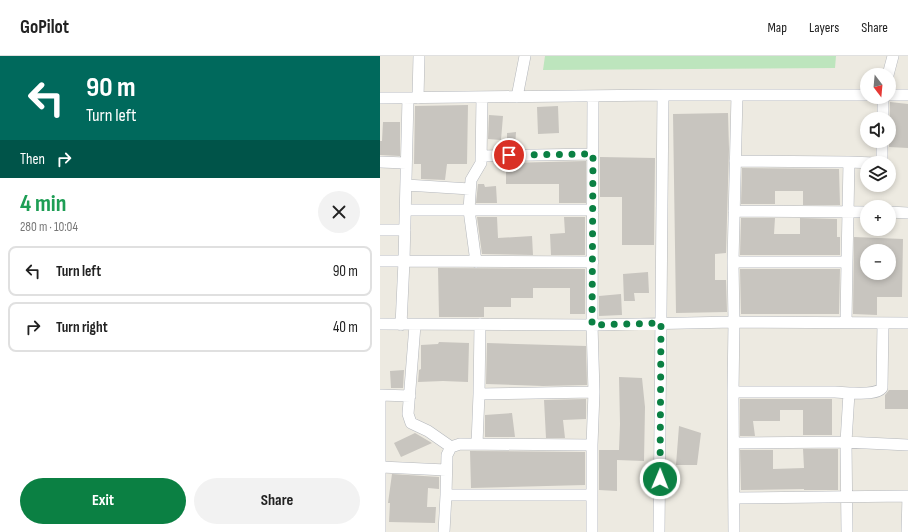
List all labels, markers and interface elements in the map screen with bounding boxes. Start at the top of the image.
text: GoPilot [20,16,69,39]
text: Map [767,19,787,36]
text: Layers [809,19,839,36]
text: Share [861,19,888,36]
north arrow [860,68,896,104]
map controls [860,68,896,280]
text: 90 m [86,71,136,104]
icon: left [20,72,72,124]
text: Turn left [86,105,137,126]
button: sound [860,112,896,148]
pin [492,138,526,172]
icon: arrive [498,144,520,166]
icon: right [53,148,75,170]
text: Then [20,150,45,169]
button: layers [860,156,896,192]
text: 4 min [20,189,66,218]
button: close [318,191,360,233]
button: + [860,200,896,236]
text: 280 m · 10:04 [20,219,78,235]
button: − [860,244,896,280]
icon: left [22,260,44,282]
text: Turn left [56,262,101,281]
text: 90 m [333,262,358,281]
icon: right [22,316,44,338]
text: Turn right [56,318,108,337]
text: 40 m [333,318,358,337]
position arrow [639,458,681,500]
button: Exit [20,478,186,524]
button: Share [194,478,360,524]

